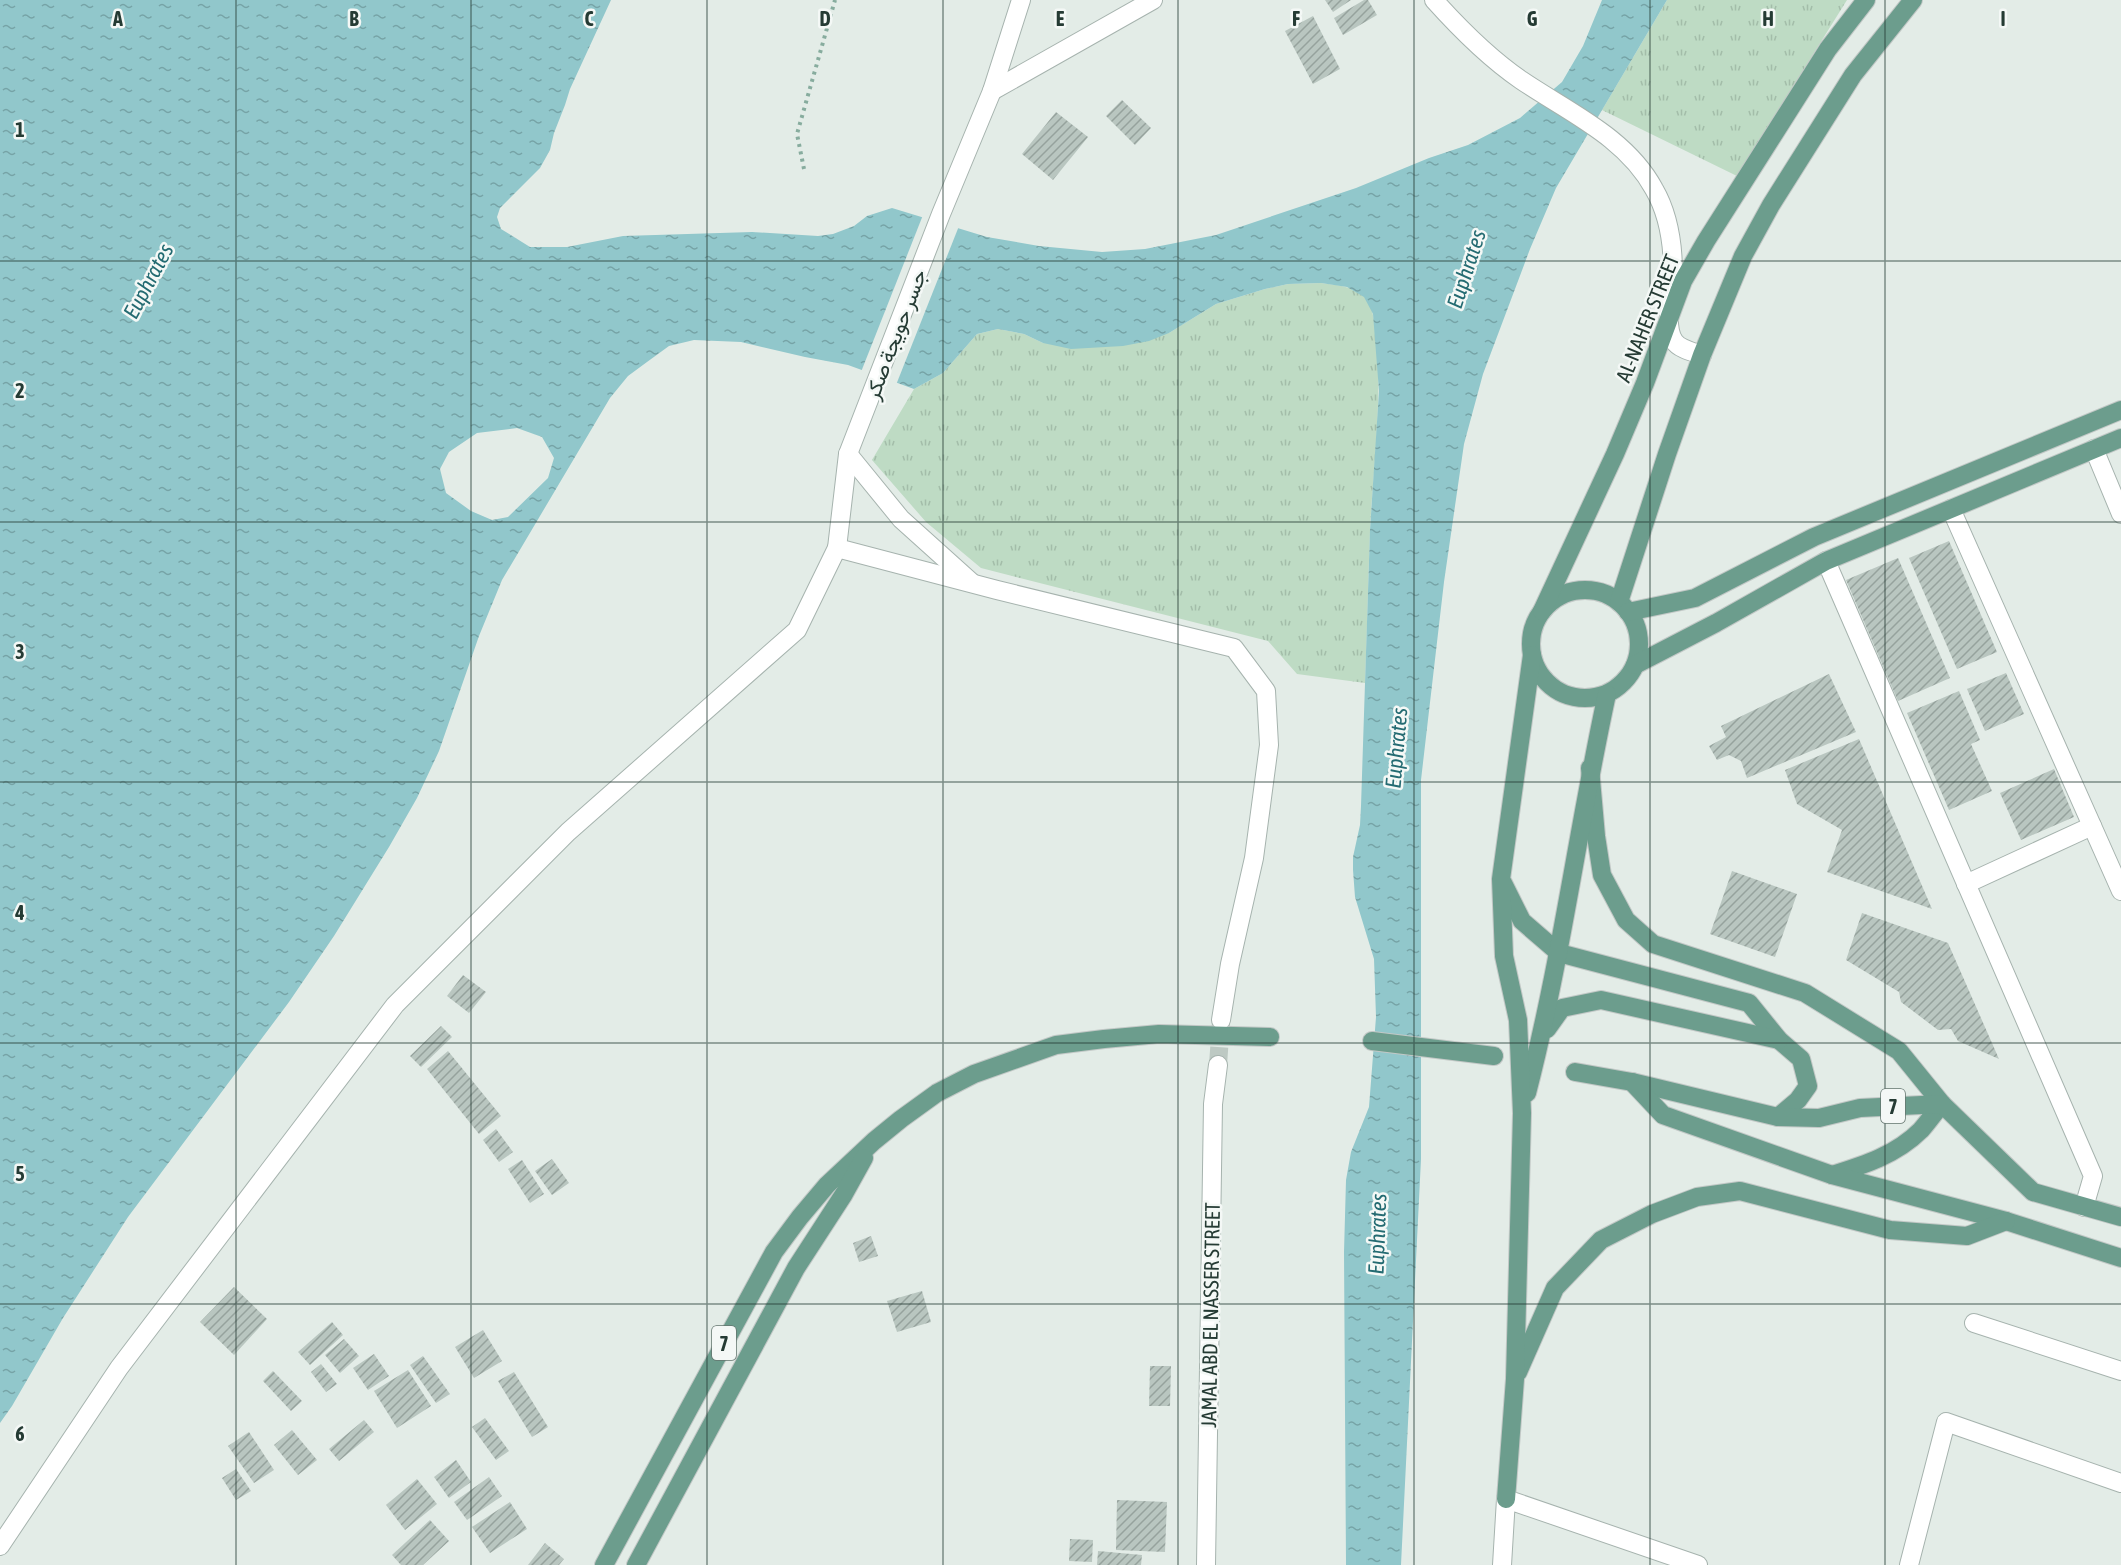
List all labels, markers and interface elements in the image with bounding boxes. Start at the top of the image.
text: A [112,7,123,30]
text: B [349,7,359,30]
text: C [585,7,594,30]
text: D [819,7,831,30]
text: E [1056,7,1065,30]
text: F [1292,7,1300,30]
text: G [1527,7,1538,30]
text: H [1762,7,1774,30]
text: I [2000,7,2006,30]
text: 1 [15,118,25,141]
water label: Euphrates [1441,226,1491,312]
water label: Euphrates [118,239,179,323]
street label: AL-NAHER STREET [1610,251,1684,385]
street label: جسر حويجة صكر [859,266,933,404]
text: 2 [15,379,25,402]
text: 3 [15,640,25,663]
water label: Euphrates [1380,706,1413,789]
text: 4 [14,901,25,924]
road number: 7 [1881,1089,1905,1123]
text: 5 [15,1162,25,1185]
water label: Euphrates [1363,1193,1391,1275]
street label: JAMAL ABD EL NASSER STREET [1196,1202,1224,1428]
road number: 7 [712,1326,736,1360]
text: 6 [15,1422,25,1445]

